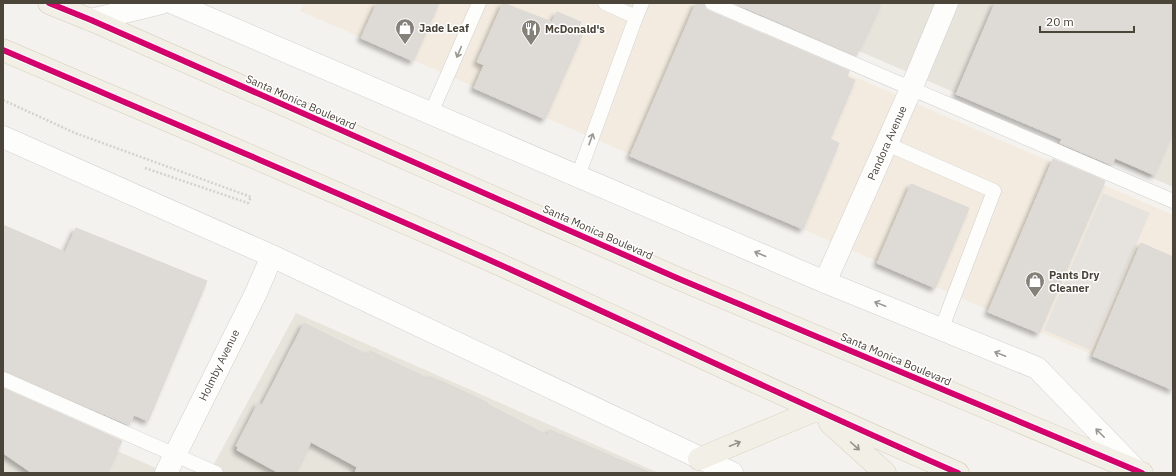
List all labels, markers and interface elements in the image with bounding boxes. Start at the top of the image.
scale bar [1040,8,1134,34]
text: 20 m [1046,14,1074,29]
shop icon: Jade Leaf [394,17,416,45]
restaurant icon: McDonald's [520,18,542,46]
place label: Jade Leaf [419,21,469,35]
place label: McDonald's [545,22,605,36]
one-way arrow [454,45,462,57]
street label: Santa Monica Boulevard [244,71,358,133]
street label: Pandora Avenue [864,103,910,183]
one-way arrow [588,134,596,146]
street label: Santa Monica Boulevard [541,201,655,263]
one-way arrow [755,250,767,257]
place label: Pants Dry Cleaner [1049,268,1099,295]
shop icon: Pants Dry Cleaner [1024,270,1046,298]
one-way arrow [875,300,887,308]
street label: Holmby Avenue [196,327,242,403]
street label: Santa Monica Boulevard [838,329,954,389]
one-way arrow [995,349,1007,357]
one-way arrow [1095,428,1105,438]
one-way arrow [729,440,741,447]
one-way arrow [850,441,860,451]

